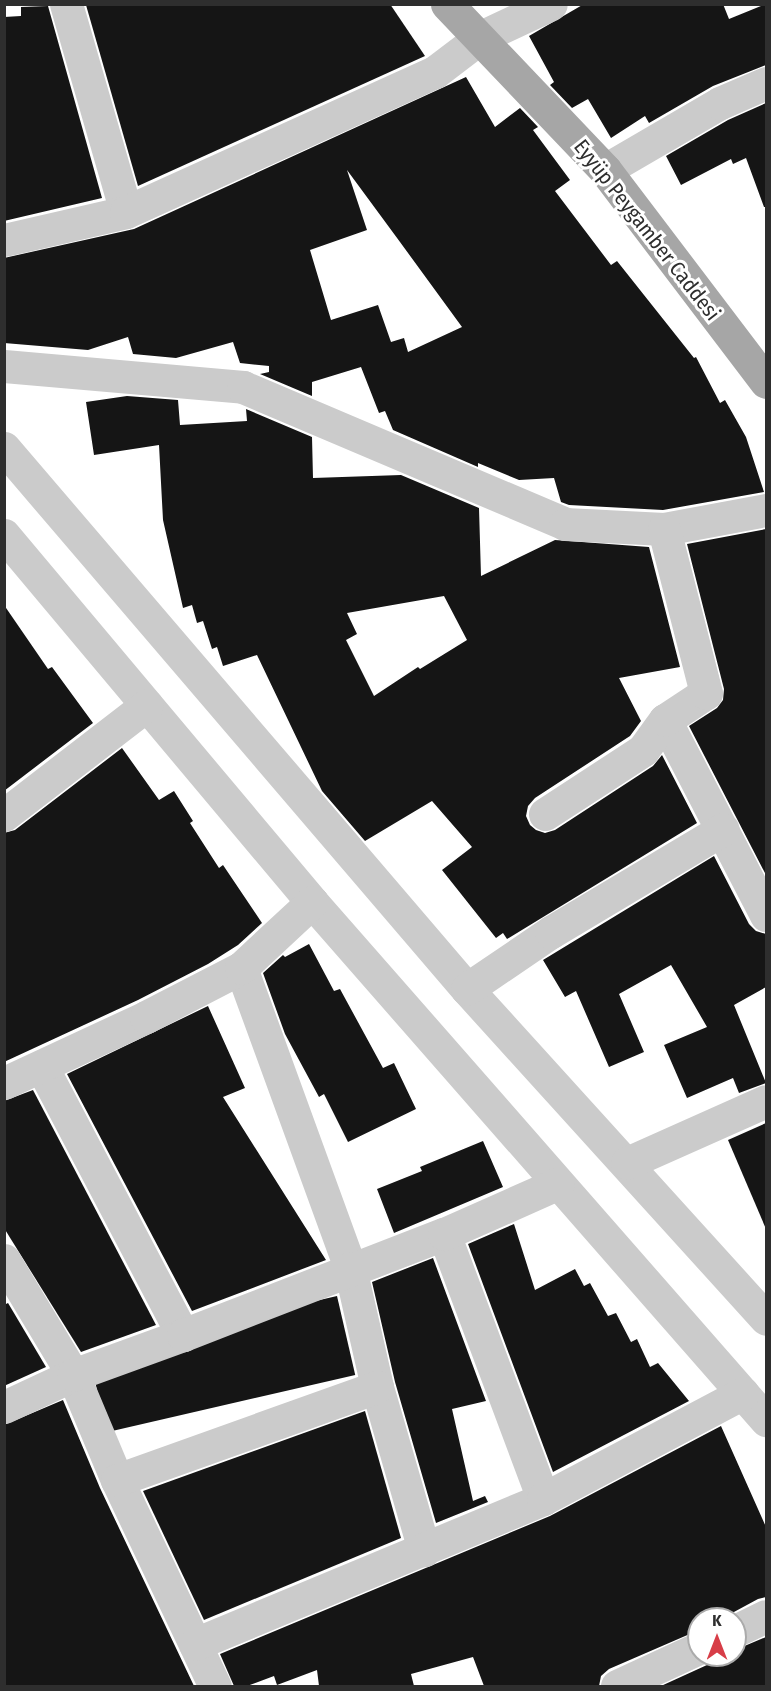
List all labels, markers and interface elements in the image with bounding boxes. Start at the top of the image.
street label: Eyyüp Peygamber Caddesi [568,134,726,326]
north arrow [687,1607,747,1667]
text: K [712,1611,722,1630]

